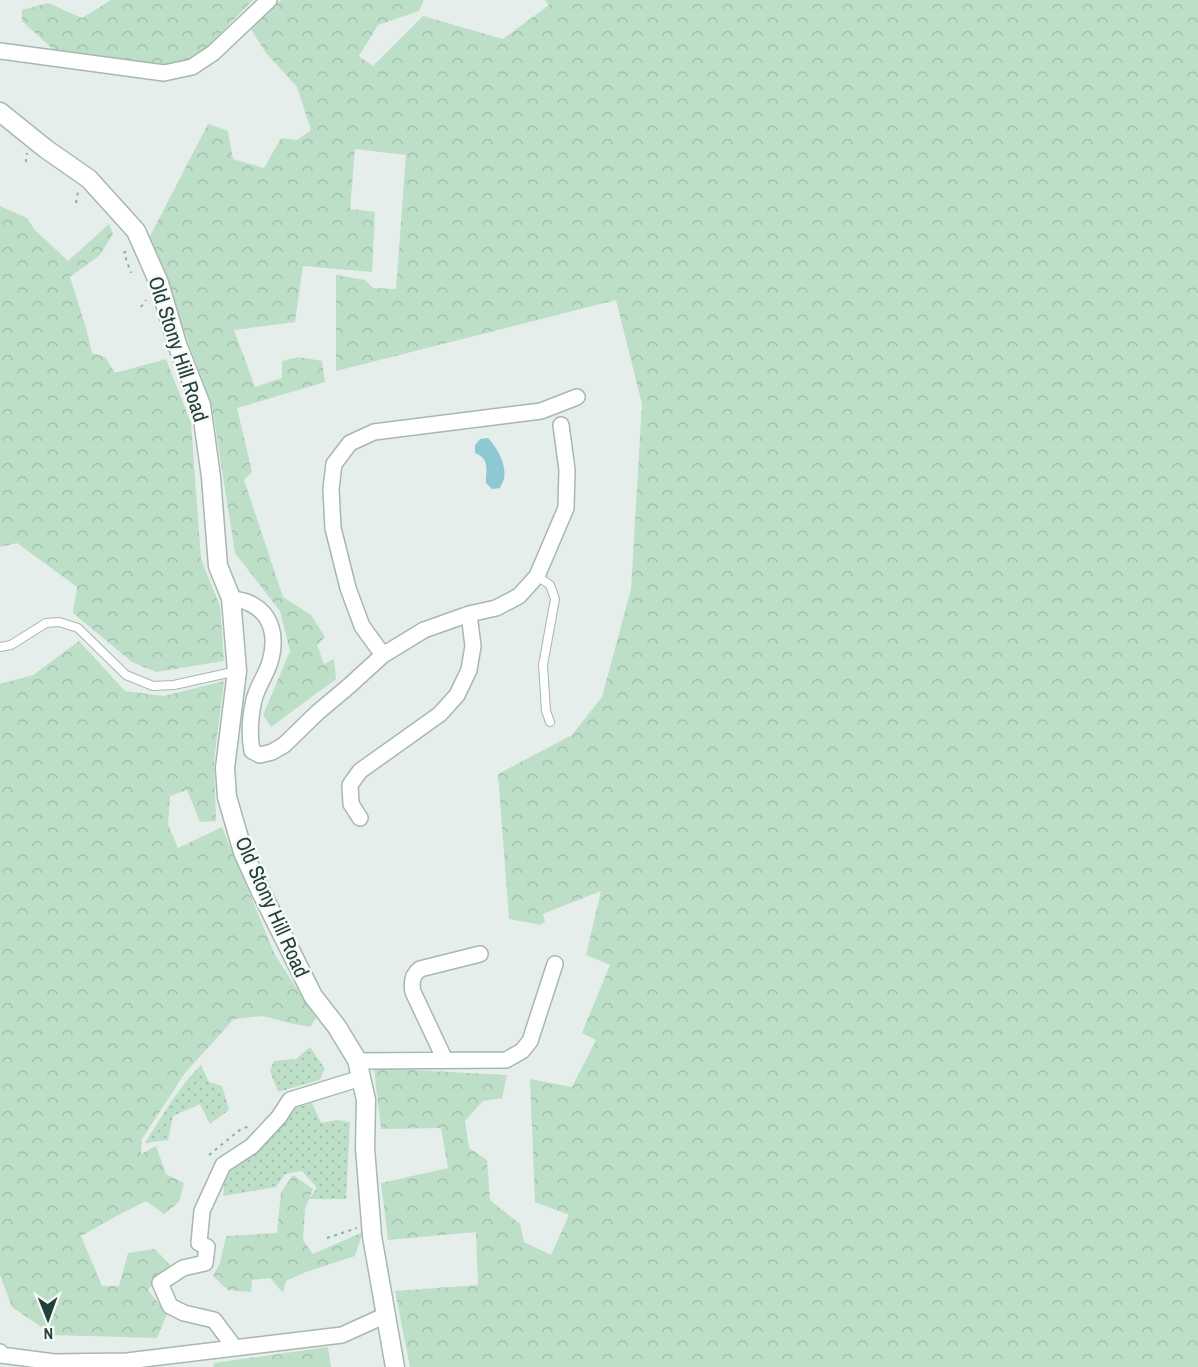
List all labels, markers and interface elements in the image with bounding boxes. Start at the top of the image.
street label: Old Stony Hill Road [141,272,216,425]
street label: Old Stony Hill Road [228,832,316,982]
north arrow [18,1289,78,1349]
text: N [43,1323,53,1345]

